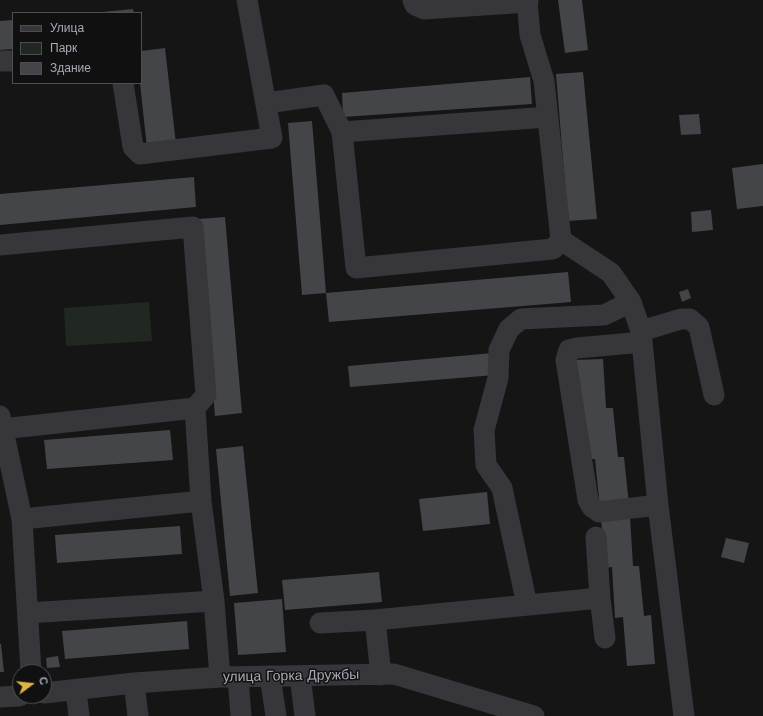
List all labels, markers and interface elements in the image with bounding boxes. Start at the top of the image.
legend [12,12,142,84]
text: Улица [50,21,84,35]
text: Парк [50,41,77,55]
text: Здание [50,61,91,75]
north arrow [12,664,52,704]
street label: улица Горка Дружбы [223,666,359,686]
text: С [36,675,50,687]

